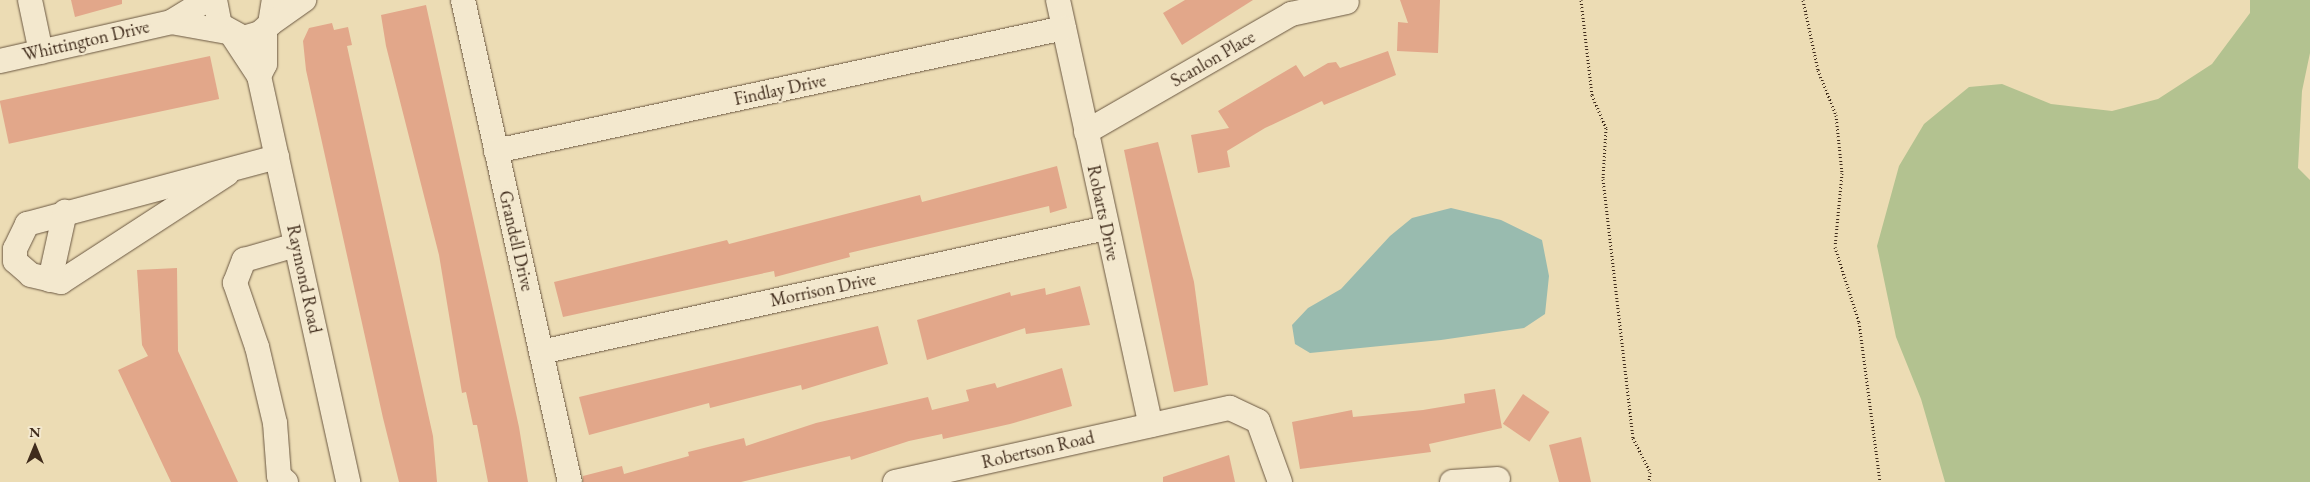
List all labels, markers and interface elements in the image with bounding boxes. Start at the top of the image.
street label: Whittington Drive [21,16,151,66]
street label: Scanlon Place [1167,26,1259,92]
street label: Findlay Drive [732,70,828,110]
street label: Robarts Drive [1082,163,1124,263]
street label: Grandell Drive [494,189,538,293]
street label: Raymond Road [282,223,326,335]
street label: Morrison Drive [768,268,878,312]
north arrow [10,422,60,472]
text: N [29,423,41,441]
street label: Robertson Road [979,427,1097,473]

